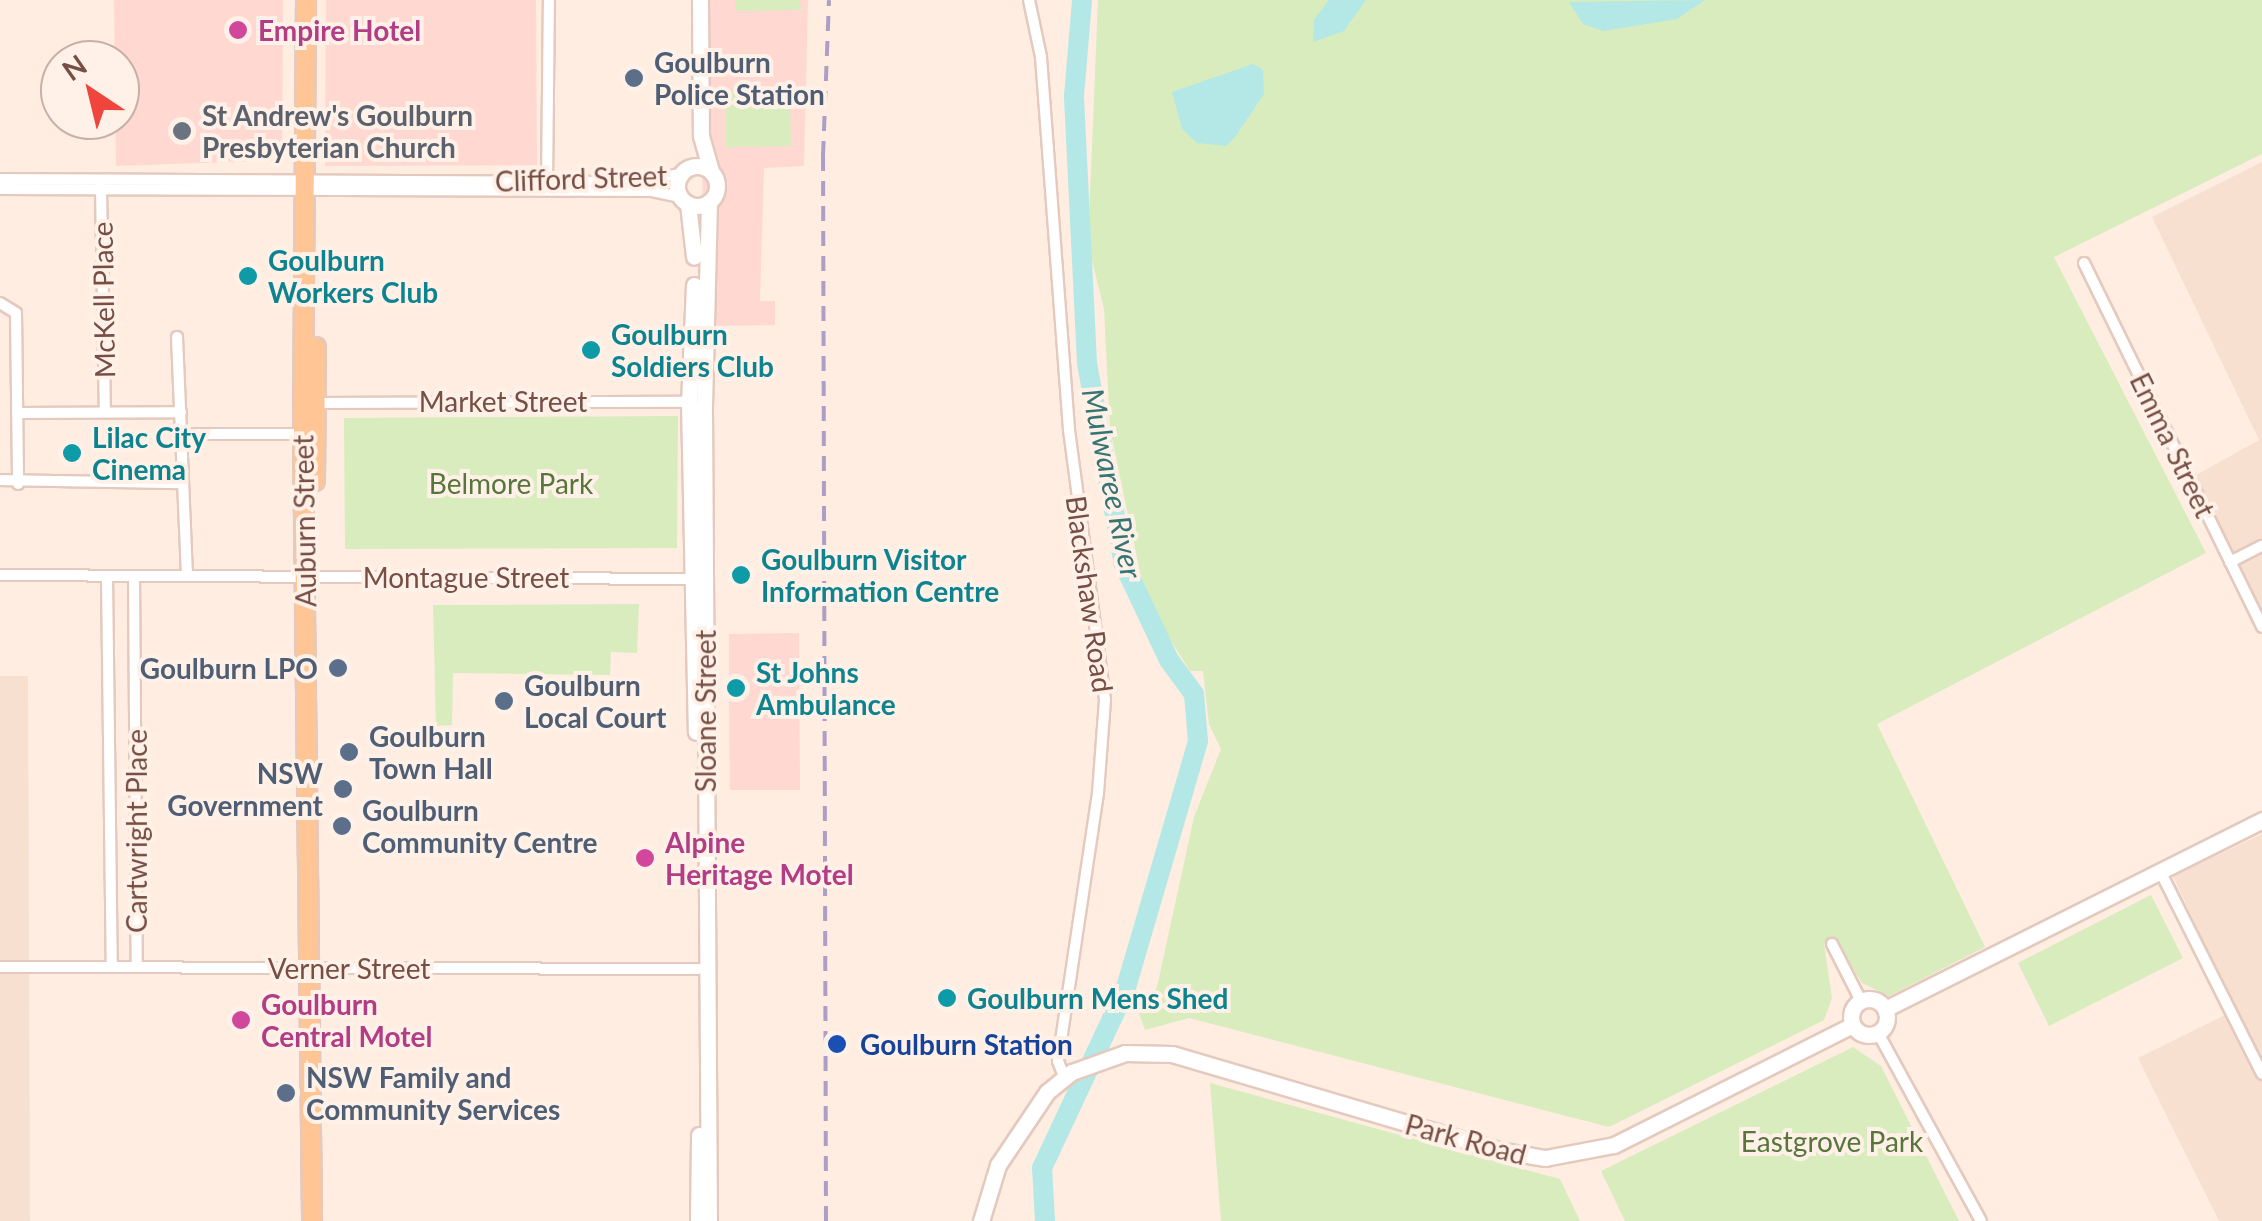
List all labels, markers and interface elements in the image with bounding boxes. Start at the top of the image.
place label: Empire Hotel [258,13,421,47]
marker: Empire Hotel [227,19,249,41]
north arrow [40,40,140,140]
place label: Goulburn Police Station [654,45,825,111]
text: N [55,47,93,87]
marker: Goulburn Police Station [623,67,645,89]
place label: St Andrew's Goulburn Presbyterian Church [202,98,474,164]
marker: St Andrew's Goulburn Presbyterian Church [171,120,193,142]
street label: Clifford Street [494,158,668,198]
street label: McKell Place [85,221,121,379]
place label: Goulburn Workers Club [268,243,438,309]
marker: Goulburn Workers Club [237,265,259,287]
place label: Goulburn Soldiers Club [611,317,774,383]
marker: Goulburn Soldiers Club [580,339,602,361]
street label: Emma Street [2124,367,2222,523]
street label: Market Street [419,384,587,418]
water label: Mulwaree River [1075,385,1151,581]
place label: Lilac City Cinema [92,420,206,486]
street label: Auburn Street [286,435,322,607]
marker: Lilac City Cinema [61,442,83,464]
park label: Belmore Park [429,466,593,500]
street label: Blackshaw Road [1060,493,1120,695]
place label: Goulburn Visitor Information Centre [761,542,999,608]
street label: Montague Street [363,560,569,594]
marker: Goulburn Visitor Information Centre [730,564,752,586]
street label: Sloane Street [688,630,722,792]
place label: Goulburn LPO [140,651,318,685]
place label: St Johns Ambulance [756,655,896,721]
marker: Goulburn LPO [327,657,349,679]
place label: Goulburn Local Court [524,668,666,734]
marker: St Johns Ambulance [725,677,747,699]
marker: Goulburn Local Court [493,690,515,712]
place label: Goulburn Town Hall [369,719,493,785]
street label: Cartwright Place [119,729,153,933]
marker: Goulburn Town Hall [338,741,360,763]
place label: NSW Government [167,756,323,822]
marker: NSW Government [332,778,354,800]
place label: Goulburn Community Centre [362,793,598,859]
marker: Goulburn Community Centre [331,815,353,837]
place label: Alpine Heritage Motel [665,825,854,891]
marker: Alpine Heritage Motel [634,847,656,869]
street label: Verner Street [267,951,431,985]
place label: Goulburn Mens Shed [967,981,1228,1015]
place label: Goulburn Central Motel [261,987,432,1053]
marker: Goulburn Mens Shed [936,987,958,1009]
marker: Goulburn Central Motel [230,1009,252,1031]
place label: Goulburn Station [860,1027,1073,1061]
marker: Goulburn Station [824,1031,850,1057]
place label: NSW Family and Community Services [306,1060,561,1126]
marker: NSW Family and Community Services [275,1082,297,1104]
street label: Park Road [1402,1107,1530,1171]
park label: Eastgrove Park [1741,1124,1923,1158]

